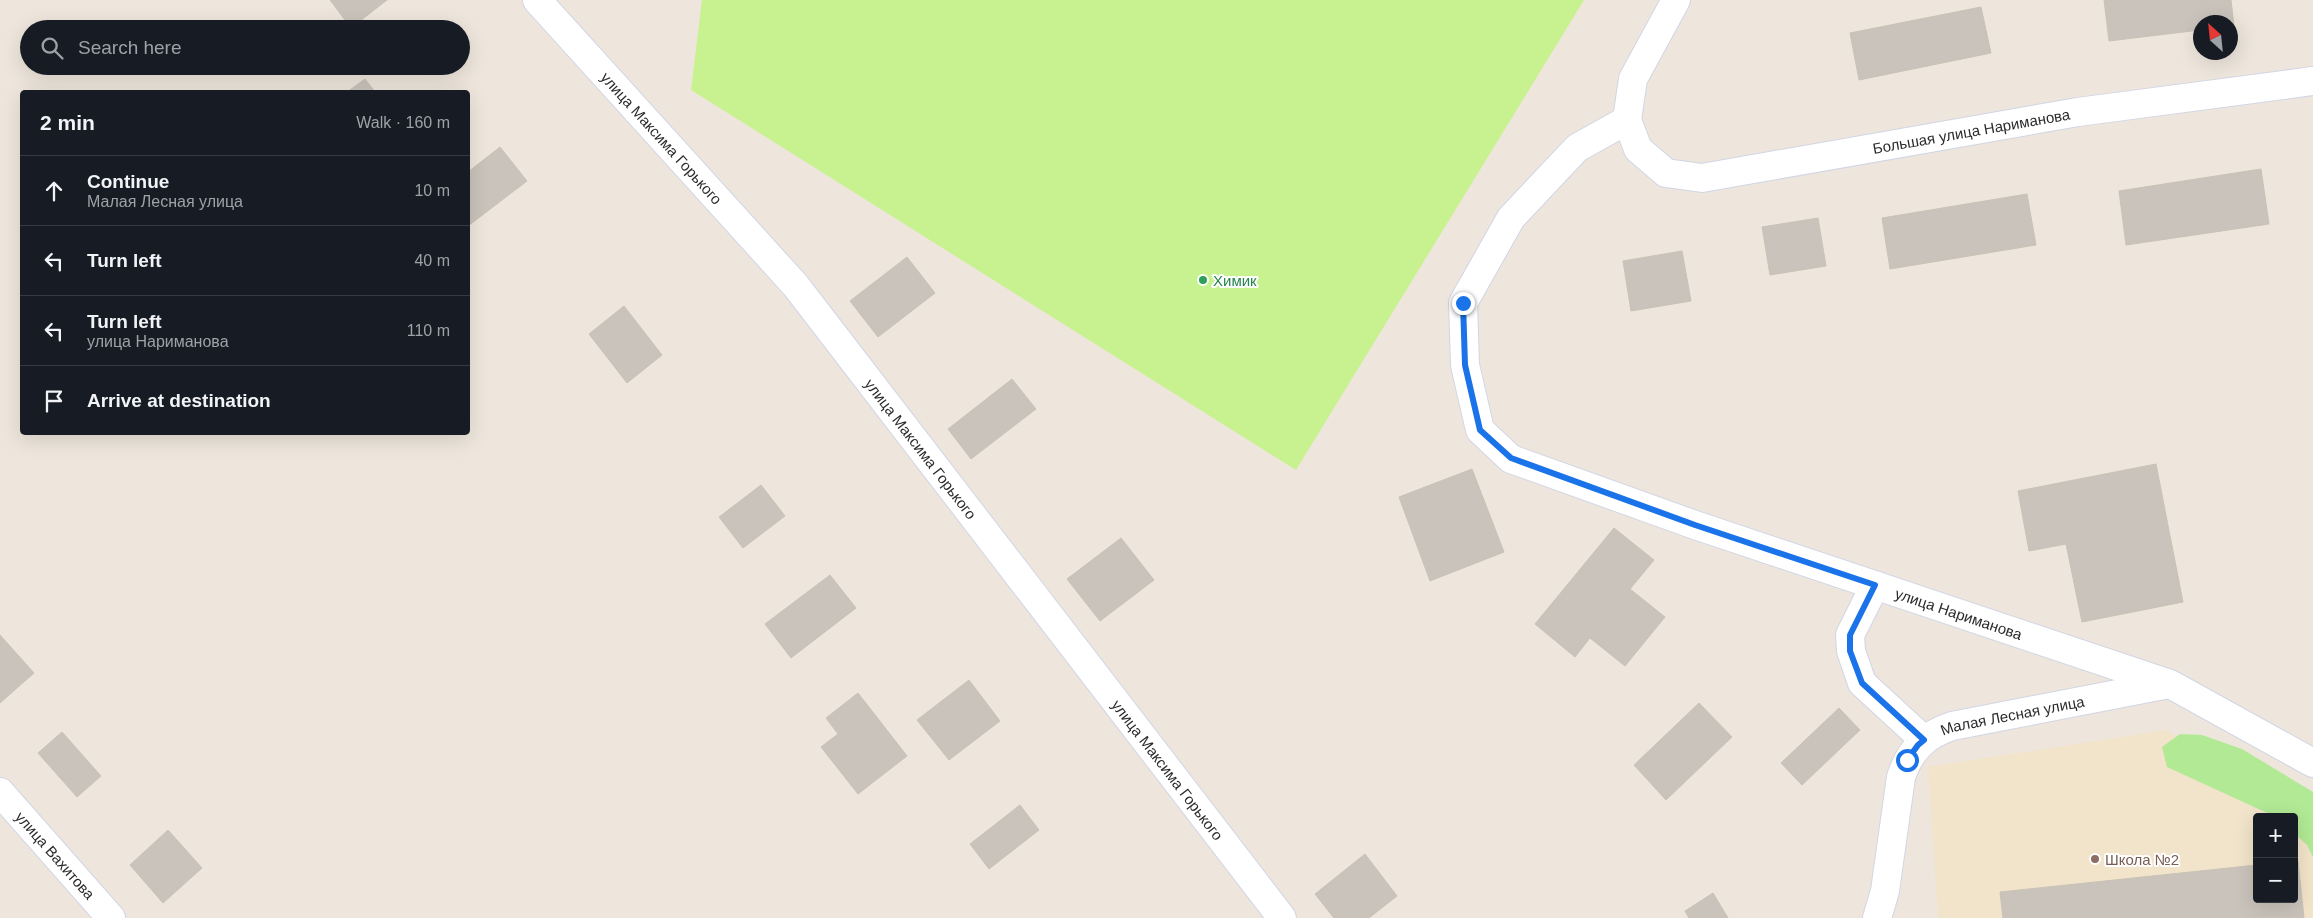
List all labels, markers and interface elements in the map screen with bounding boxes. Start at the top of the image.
north arrow [2193,15,2238,60]
search box [20,20,470,75]
icon: search [38,34,66,62]
text: Search here [78,37,182,58]
street label: улица Максима Горького [598,68,726,207]
street label: Большая улица Нариманова [1871,105,2072,156]
text: 2 min [40,111,95,134]
text: Walk · 160 m [356,114,450,131]
text: Continue [87,171,169,192]
icon: ahead [40,177,68,205]
text: 10 m [414,182,450,199]
text: Малая Лесная улица [87,193,243,210]
icon: left [40,247,68,275]
text: Turn left [87,250,162,271]
text: 40 m [414,252,450,269]
place label: Химик [1213,272,1257,289]
marker: Химик [1197,274,1209,286]
route end [1452,292,1475,315]
text: Turn left [87,311,162,332]
icon: left [40,317,68,345]
text: 110 m [407,322,450,339]
text: улица Нариманова [87,333,229,350]
street label: улица Максима Горького [862,375,980,522]
icon: arrive [40,387,68,415]
text: Arrive at destination [87,390,271,411]
street label: улица Нариманова [1893,584,2025,643]
street label: Малая Лесная улица [1938,692,2086,738]
street label: улица Максима Горького [1109,696,1227,843]
route start [1896,749,1919,772]
street label: улица Вахитова [12,808,99,903]
map controls [2253,813,2298,903]
button: + [2253,813,2298,858]
place label: Школа №2 [2105,851,2179,868]
marker: Школа №2 [2089,853,2101,865]
button: − [2253,858,2298,903]

